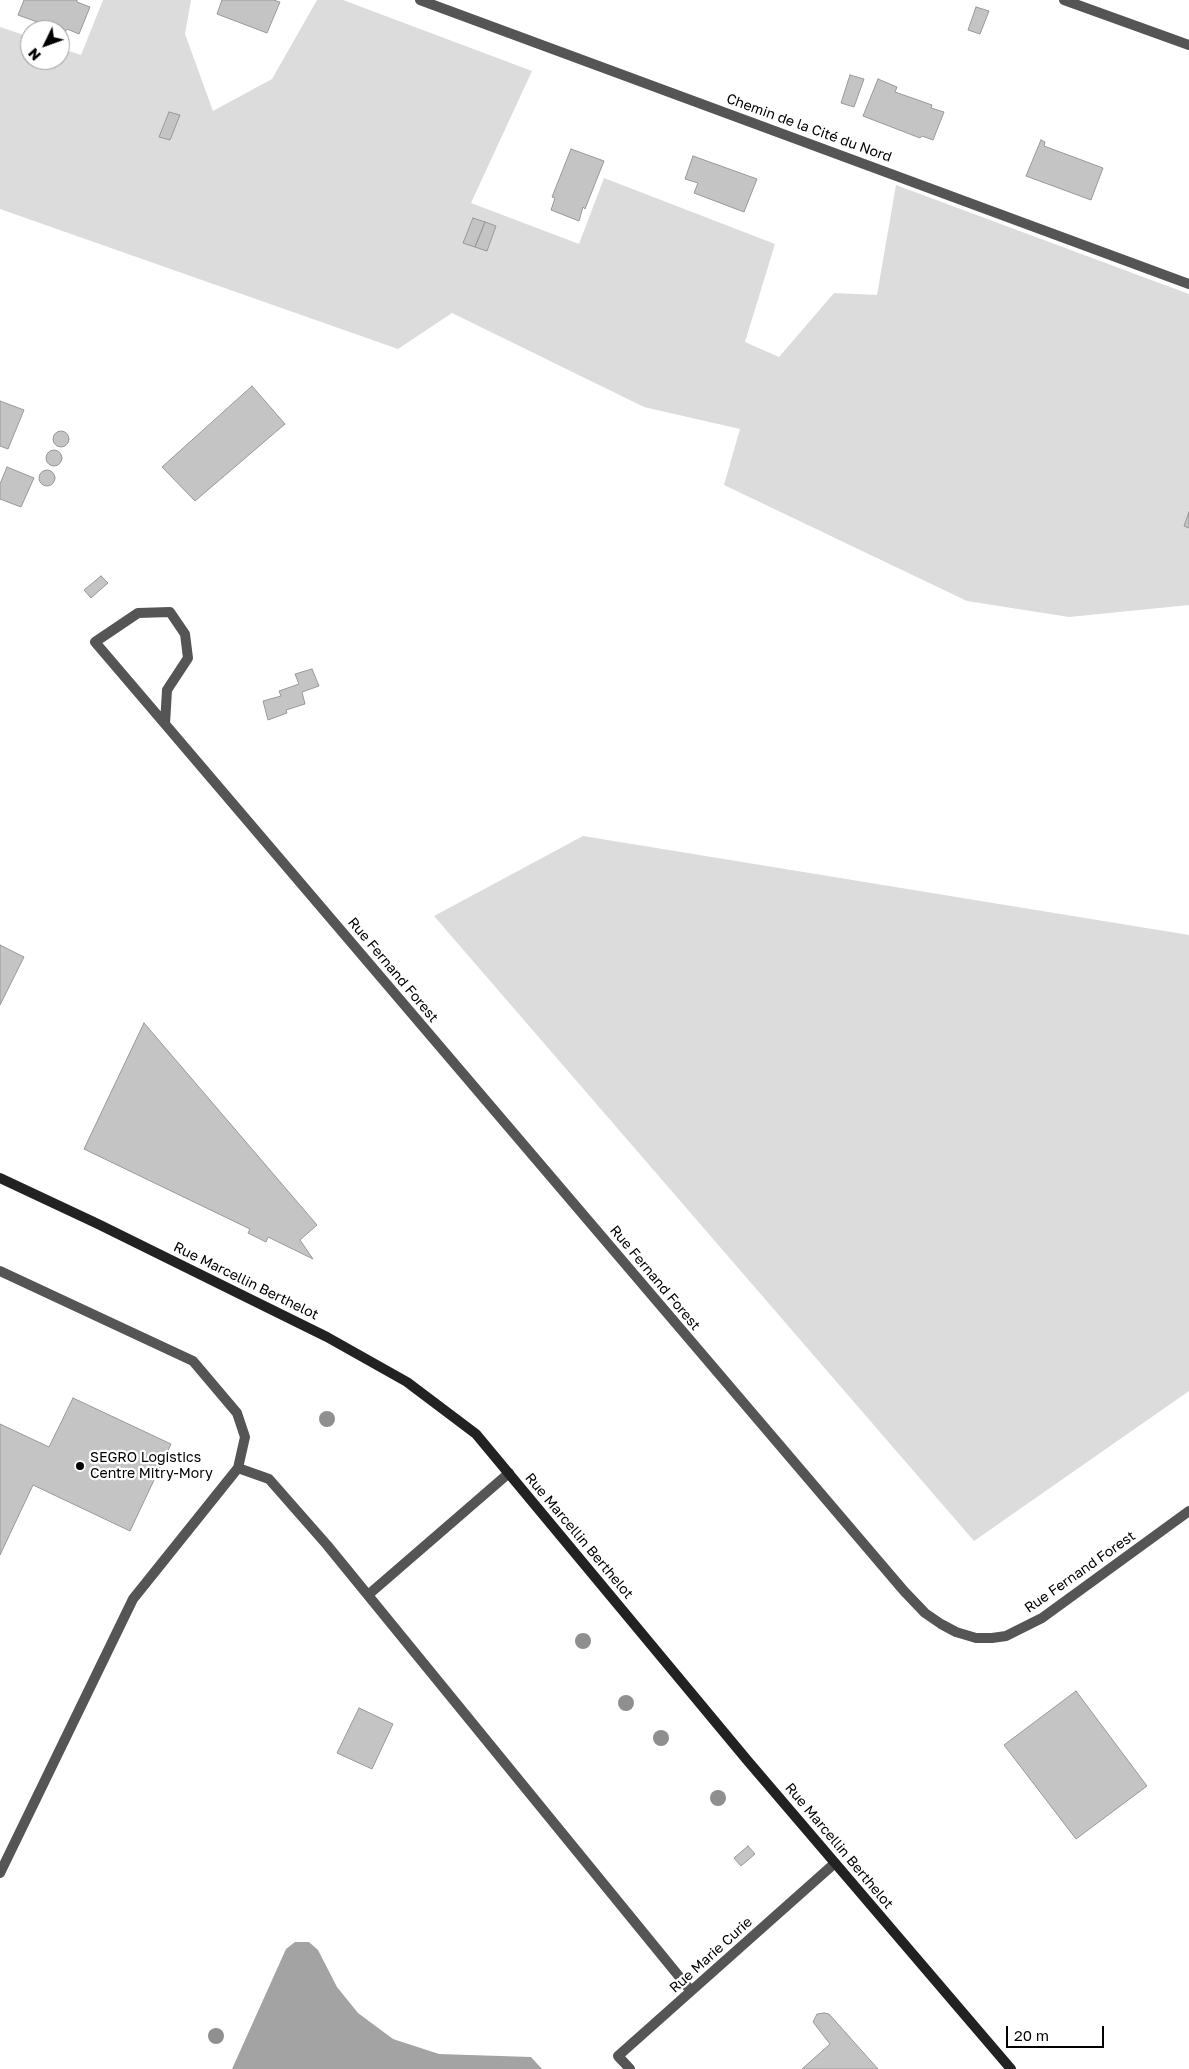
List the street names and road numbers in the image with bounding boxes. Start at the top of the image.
street label: Chemin de la Cité du Nord [724,90,894,166]
street label: Rue Fernand Forest [344,914,442,1026]
street label: Rue Fernand Forest [606,1222,704,1334]
street label: Rue Marcellin Berthelot [171,1239,321,1323]
street label: Rue Marcellin Berthelot [521,1470,637,1602]
street label: Rue Fernand Forest [1021,1527,1139,1617]
street label: Rue Marcellin Berthelot [781,1780,897,1912]
street label: Rue Marie Curie [666,1913,756,1997]

